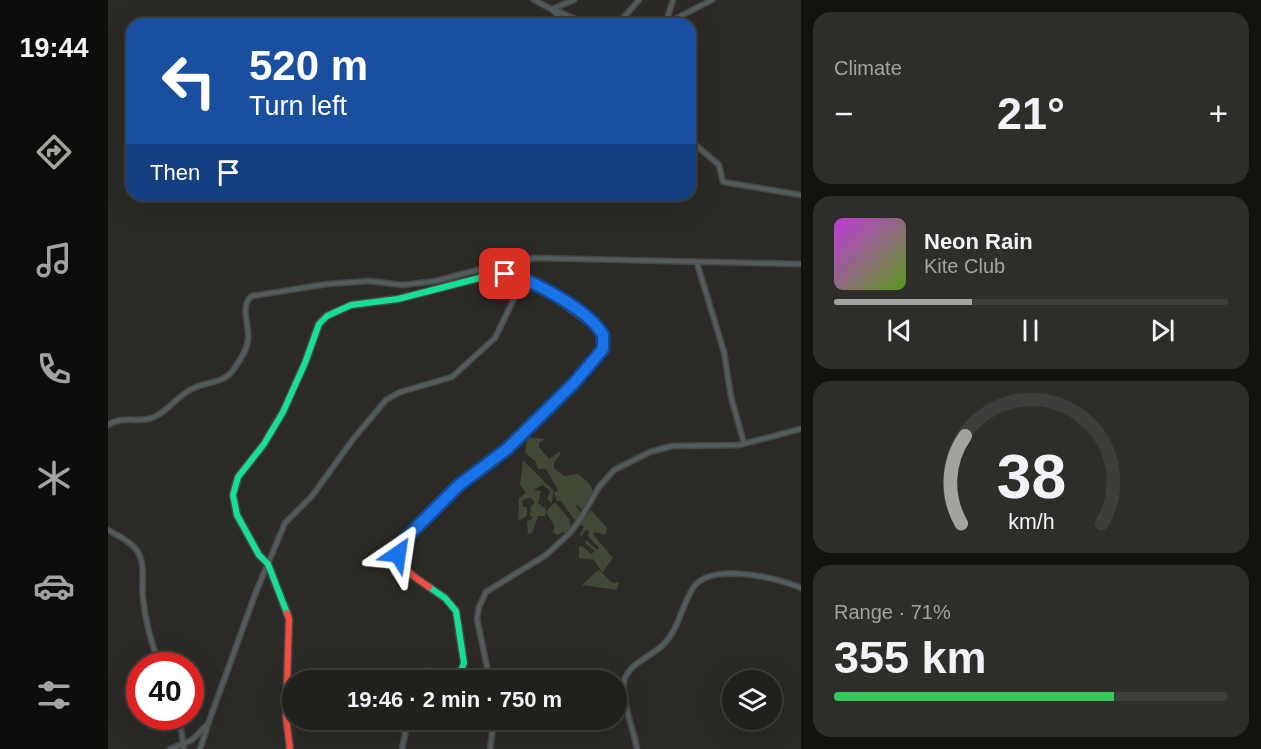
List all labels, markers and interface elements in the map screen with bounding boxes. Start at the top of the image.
text: 19:44 [19,33,89,63]
icon: left [150,42,228,120]
text: 520 m [249,42,368,89]
text: Climate [834,57,902,79]
text: 21° [997,88,1065,139]
text: Turn left [249,91,347,121]
text: − [834,95,853,132]
text: + [1209,95,1228,132]
icon: directions [33,131,75,173]
icon: arrive [212,156,245,189]
text: Then [150,160,200,185]
text: Neon Rain [924,229,1033,254]
icon: music [33,239,75,281]
pin [479,248,530,299]
text: Kite Club [924,255,1005,277]
icon: arrive [488,257,521,290]
icon: previous [883,314,916,347]
icon: pause [1014,314,1047,347]
icon: next [1146,314,1179,347]
icon: phone [33,348,75,390]
text: 38 [996,442,1066,511]
icon: climate [33,457,75,499]
text: km/h [1008,510,1054,534]
position arrow [366,522,430,586]
icon: car [33,565,75,607]
text: Range · 71% [834,601,951,623]
text: 355 km [834,632,987,683]
speed limit sign: 40 [126,652,204,730]
map controls [722,670,782,730]
button: layers [722,670,782,730]
icon: filters [33,674,75,716]
text: 19:46 · 2 min · 750 m [347,687,562,712]

